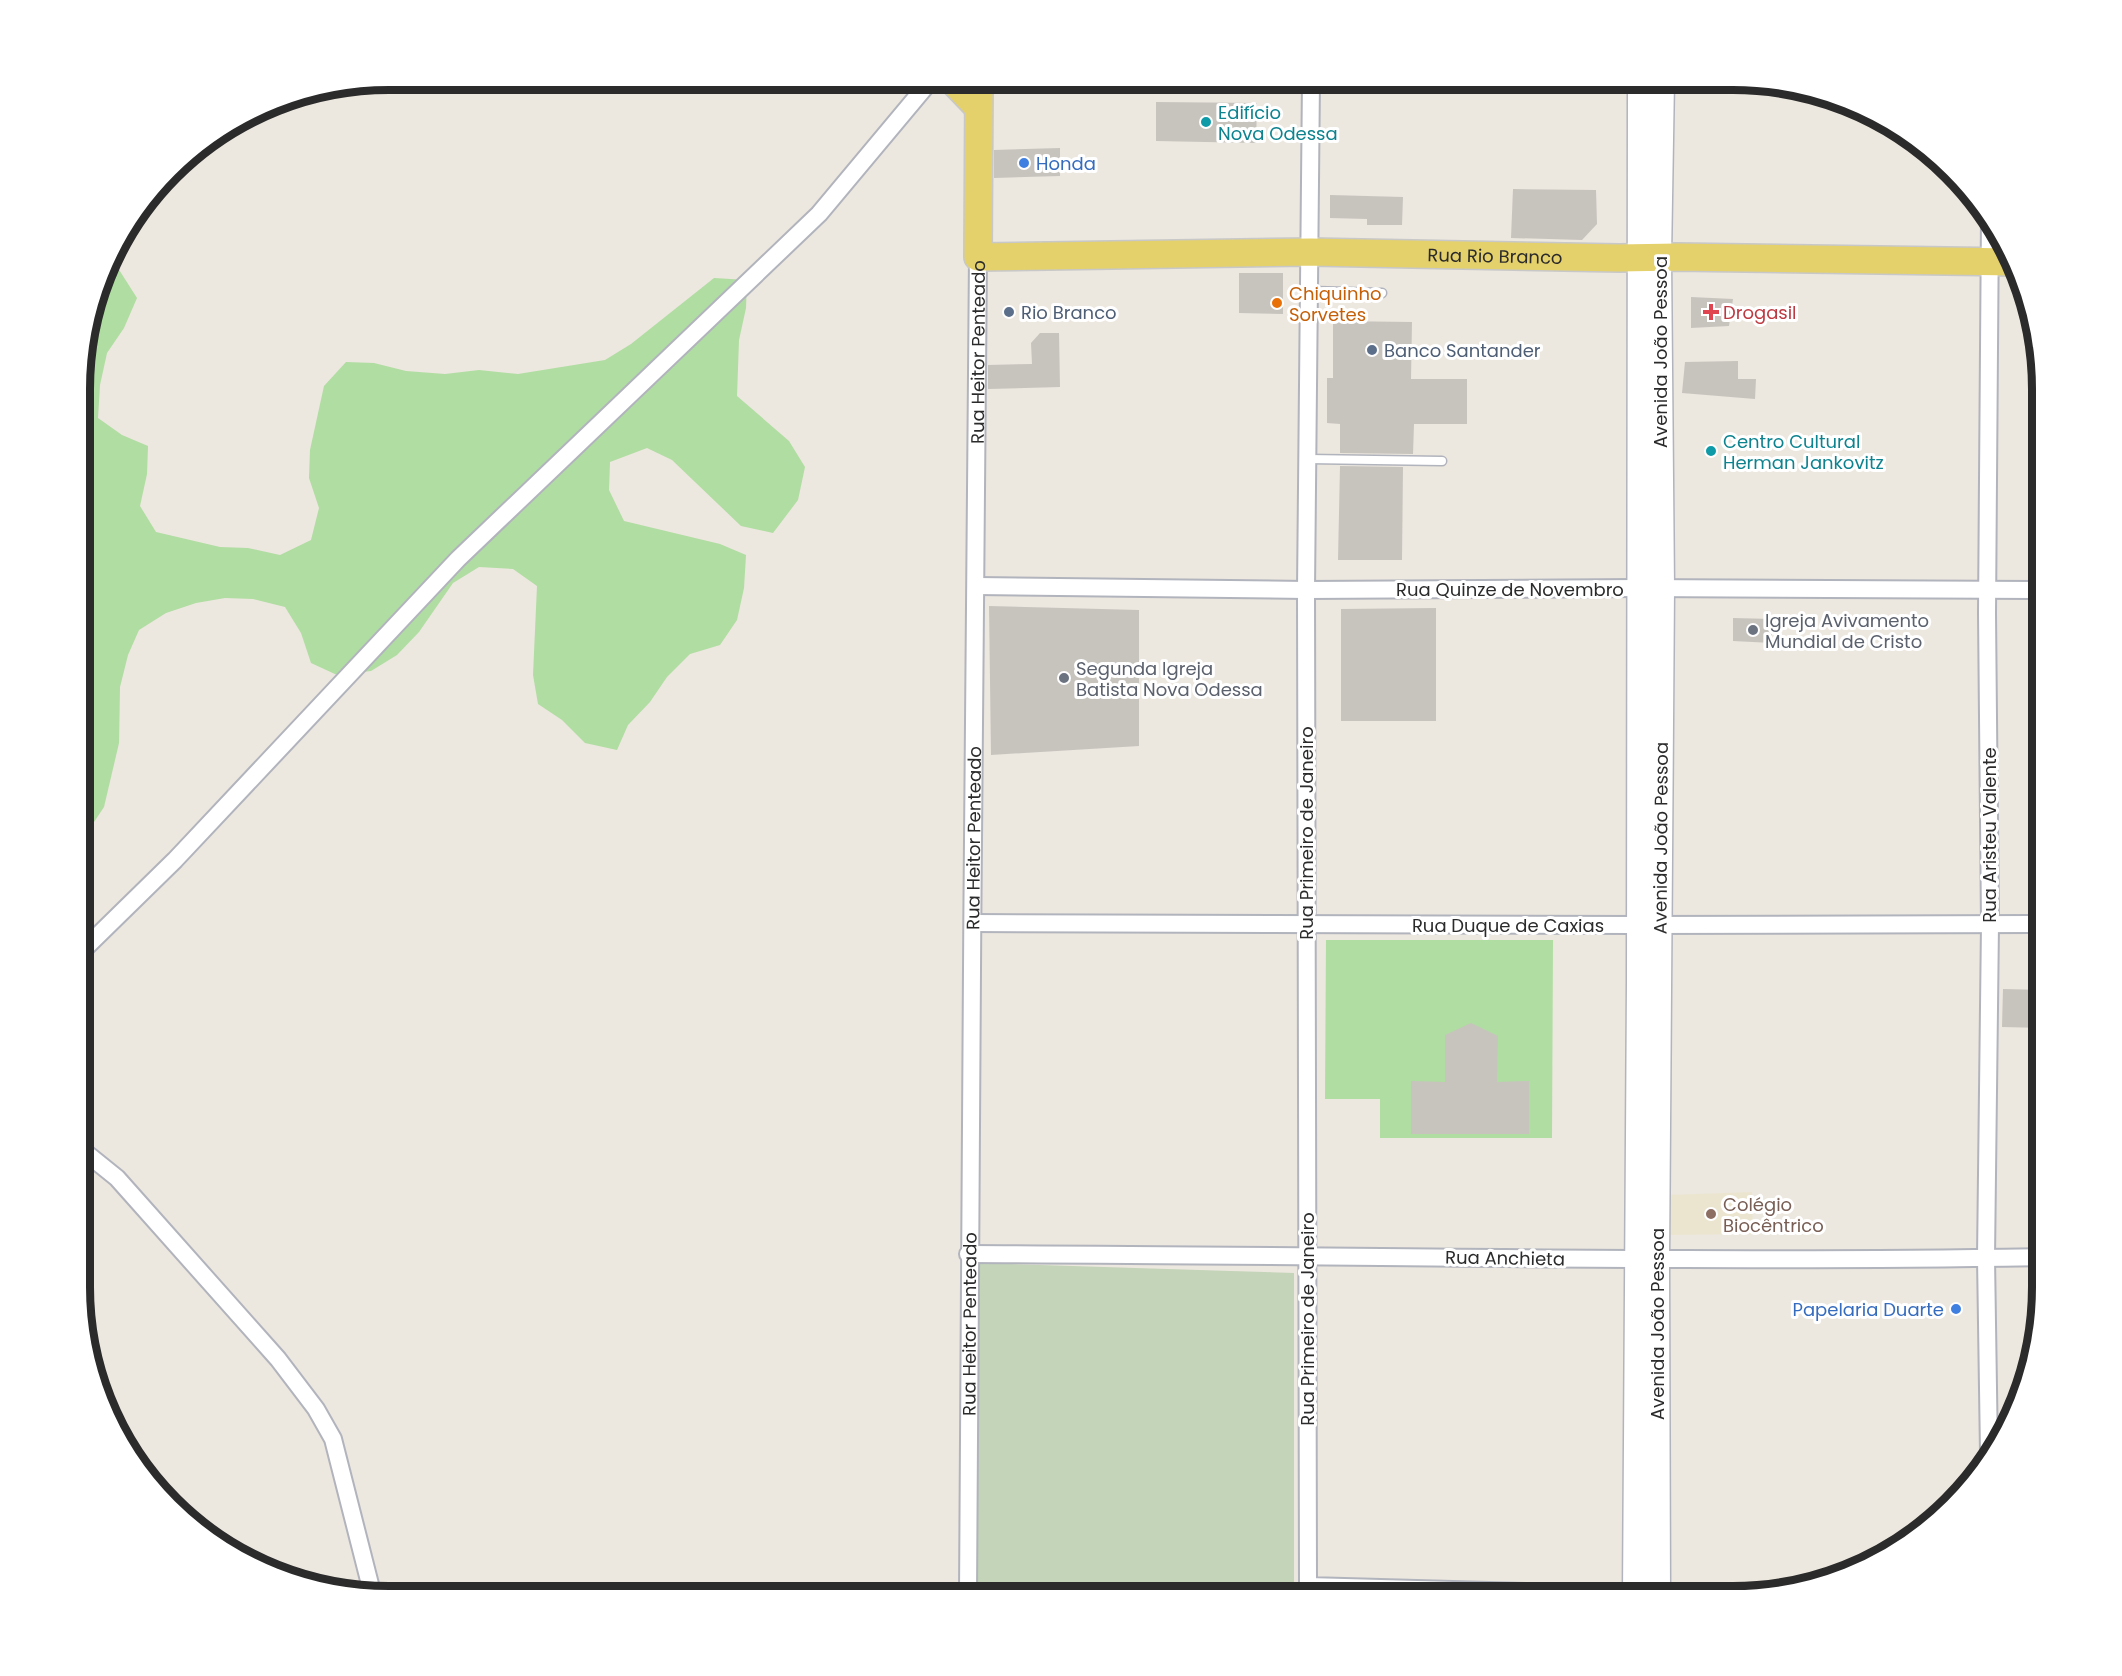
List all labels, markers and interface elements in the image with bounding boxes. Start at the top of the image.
place label: Edifício Nova Odessa [1218,100,1338,146]
marker: Edifício Nova Odessa [1199,115,1213,129]
place label: Honda [1036,151,1096,176]
marker: Honda [1017,156,1031,170]
street label: Rua Rio Branco [1427,242,1563,269]
street label: Avenida João Pessoa [1648,256,1673,448]
street label: Rua Heitor Penteado [964,260,990,444]
place label: Chiquinho Sorvetes [1289,281,1382,327]
marker: Chiquinho Sorvetes [1270,296,1284,310]
place label: Rio Branco [1021,300,1117,325]
place label: Drogasil [1723,300,1797,325]
marker: Rio Branco [1002,305,1016,319]
marker: Drogasil [1704,305,1718,319]
place label: Banco Santander [1384,338,1541,363]
marker: Banco Santander [1365,343,1379,357]
place label: Centro Cultural Herman Jankovitz [1723,429,1884,475]
marker: Centro Cultural Herman Jankovitz [1704,444,1718,458]
street label: Rua Quinze de Novembro [1396,577,1624,602]
place label: Igreja Avivamento Mundial de Cristo [1765,608,1929,654]
marker: Igreja Avivamento Mundial de Cristo [1746,623,1760,637]
place label: Segunda Igreja Batista Nova Odessa [1076,656,1263,702]
marker: Segunda Igreja Batista Nova Odessa [1057,671,1071,685]
street label: Rua Primeiro de Janeiro [1294,726,1319,940]
street label: Avenida João Pessoa [1647,742,1673,934]
street label: Rua Heitor Penteado [960,746,987,930]
street label: Rua Aristeu Valente [1977,747,2002,923]
street label: Rua Duque de Caxias [1412,913,1604,938]
place label: Colégio Biocêntrico [1723,1192,1824,1238]
marker: Colégio Biocêntrico [1704,1207,1718,1221]
street label: Rua Primeiro de Janeiro [1295,1212,1320,1426]
street label: Avenida João Pessoa [1645,1228,1670,1420]
street label: Rua Heitor Penteado [956,1232,982,1416]
street label: Rua Anchieta [1445,1244,1565,1272]
place label: Papelaria Duarte [1793,1297,1944,1322]
marker: Papelaria Duarte [1949,1302,1963,1316]

